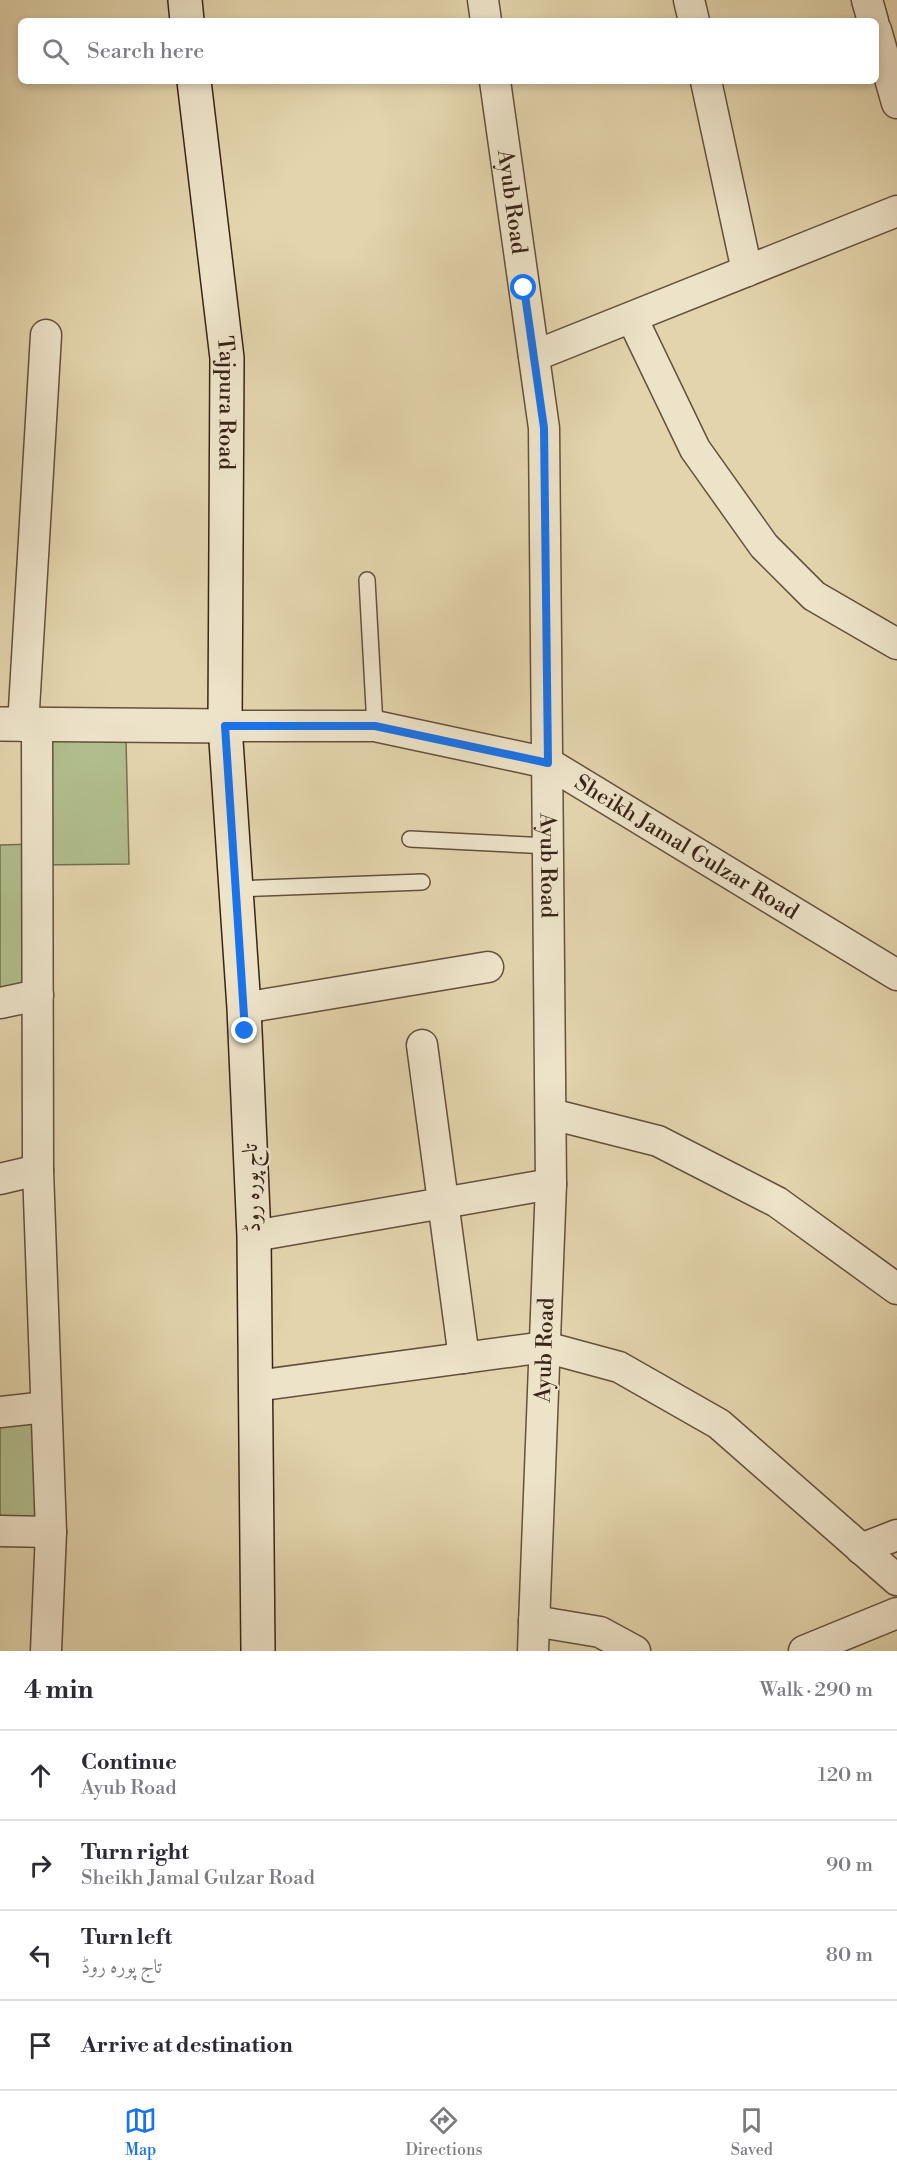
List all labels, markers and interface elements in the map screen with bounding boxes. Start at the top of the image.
search box [18,18,879,84]
icon: search [39,35,72,68]
text: Search here [87,38,204,65]
street label: Ayub Road [491,147,533,256]
route start [510,274,536,300]
street label: Tajpura Road [211,335,241,471]
street label: Sheikh Jamal Gulzar Road [570,769,804,926]
street label: Ayub Road [534,812,562,919]
route end [231,1017,257,1043]
street label: تاج پورہ روڈ [237,1142,272,1233]
street label: Ayub Road [530,1296,560,1404]
text: 4 min [24,1674,94,1706]
text: Walk · 290 m [760,1678,873,1703]
text: Continue [81,1749,177,1776]
icon: ahead [24,1759,57,1792]
text: 120 m [818,1763,873,1788]
text: Ayub Road [81,1776,177,1801]
text: Turn right [81,1839,189,1866]
icon: right [24,1849,57,1882]
text: 90 m [826,1853,873,1878]
text: Sheikh Jamal Gulzar Road [81,1866,315,1891]
text: Turn left [81,1924,172,1951]
icon: left [24,1939,57,1972]
text: 80 m [826,1943,873,1968]
text: تاج پورہ روڈ [81,1955,162,1980]
icon: arrive [24,2029,57,2062]
text: Arrive at destination [81,2032,293,2059]
tab: Map [124,2104,157,2160]
tab: Directions [405,2104,483,2160]
tab: Saved [731,2104,773,2160]

